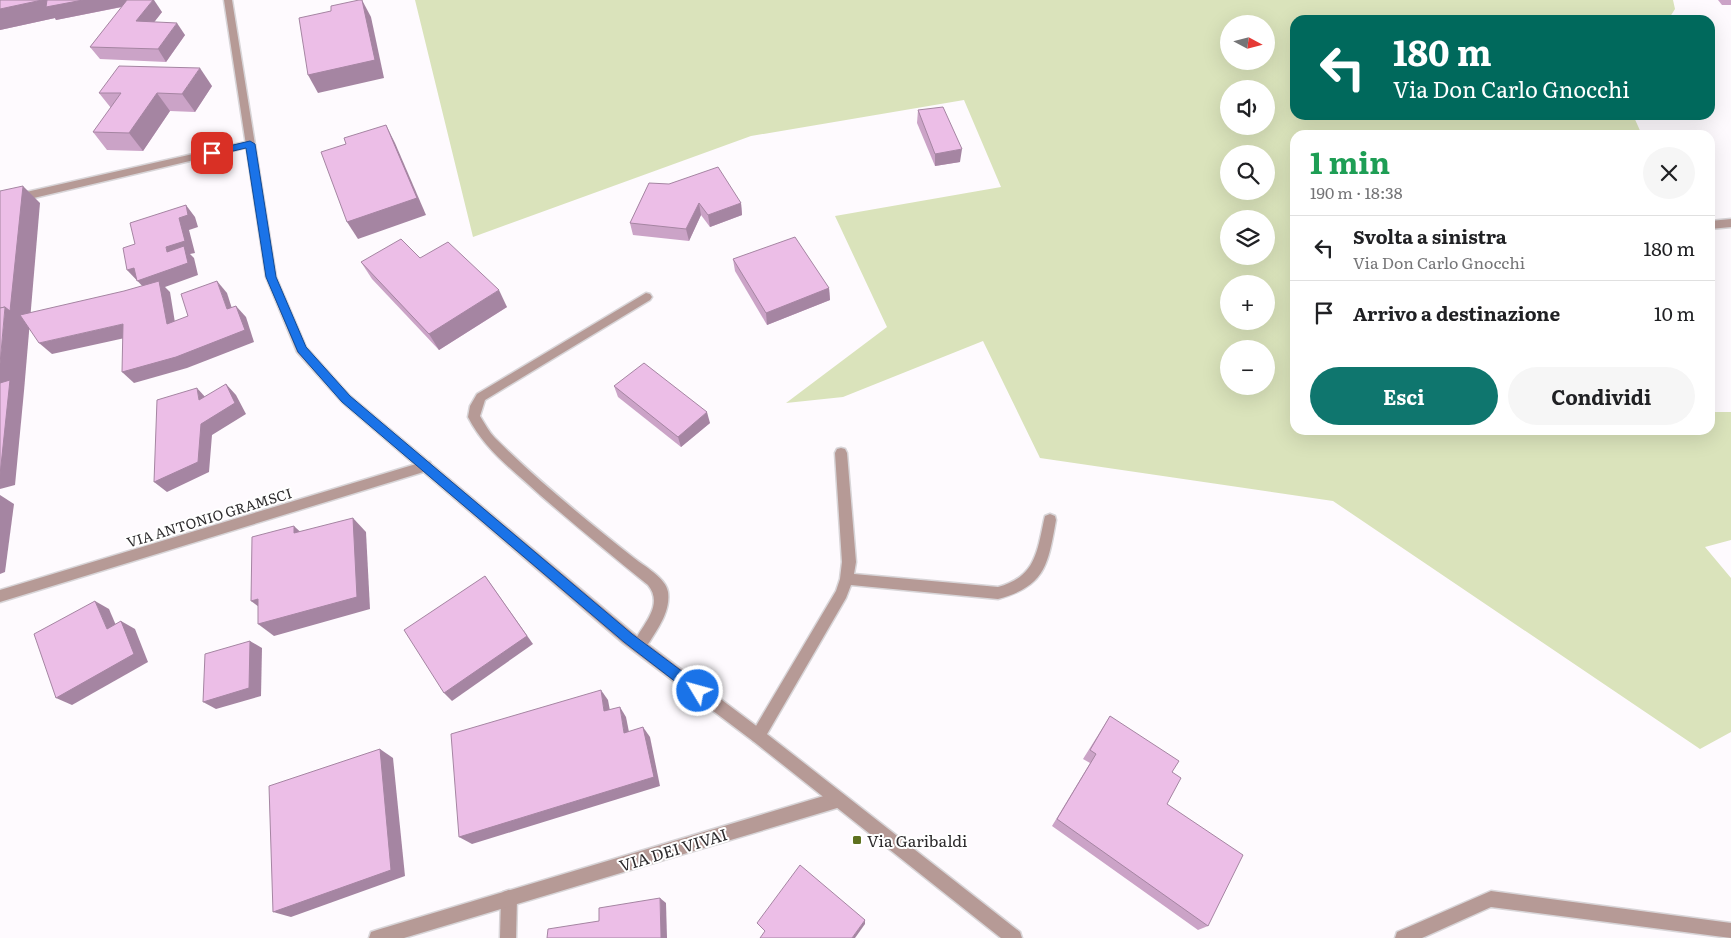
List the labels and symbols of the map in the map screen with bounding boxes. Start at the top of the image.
north arrow [1220,15,1275,70]
pin [191,132,233,174]
street label: VIA ANTONIO GRAMSCI [124,482,294,552]
position arrow [671,664,723,716]
street label: VIA DEI VIVAI [616,821,730,877]
place label: Via Garibaldi [867,828,967,852]
marker: Via Garibaldi [851,834,863,846]

